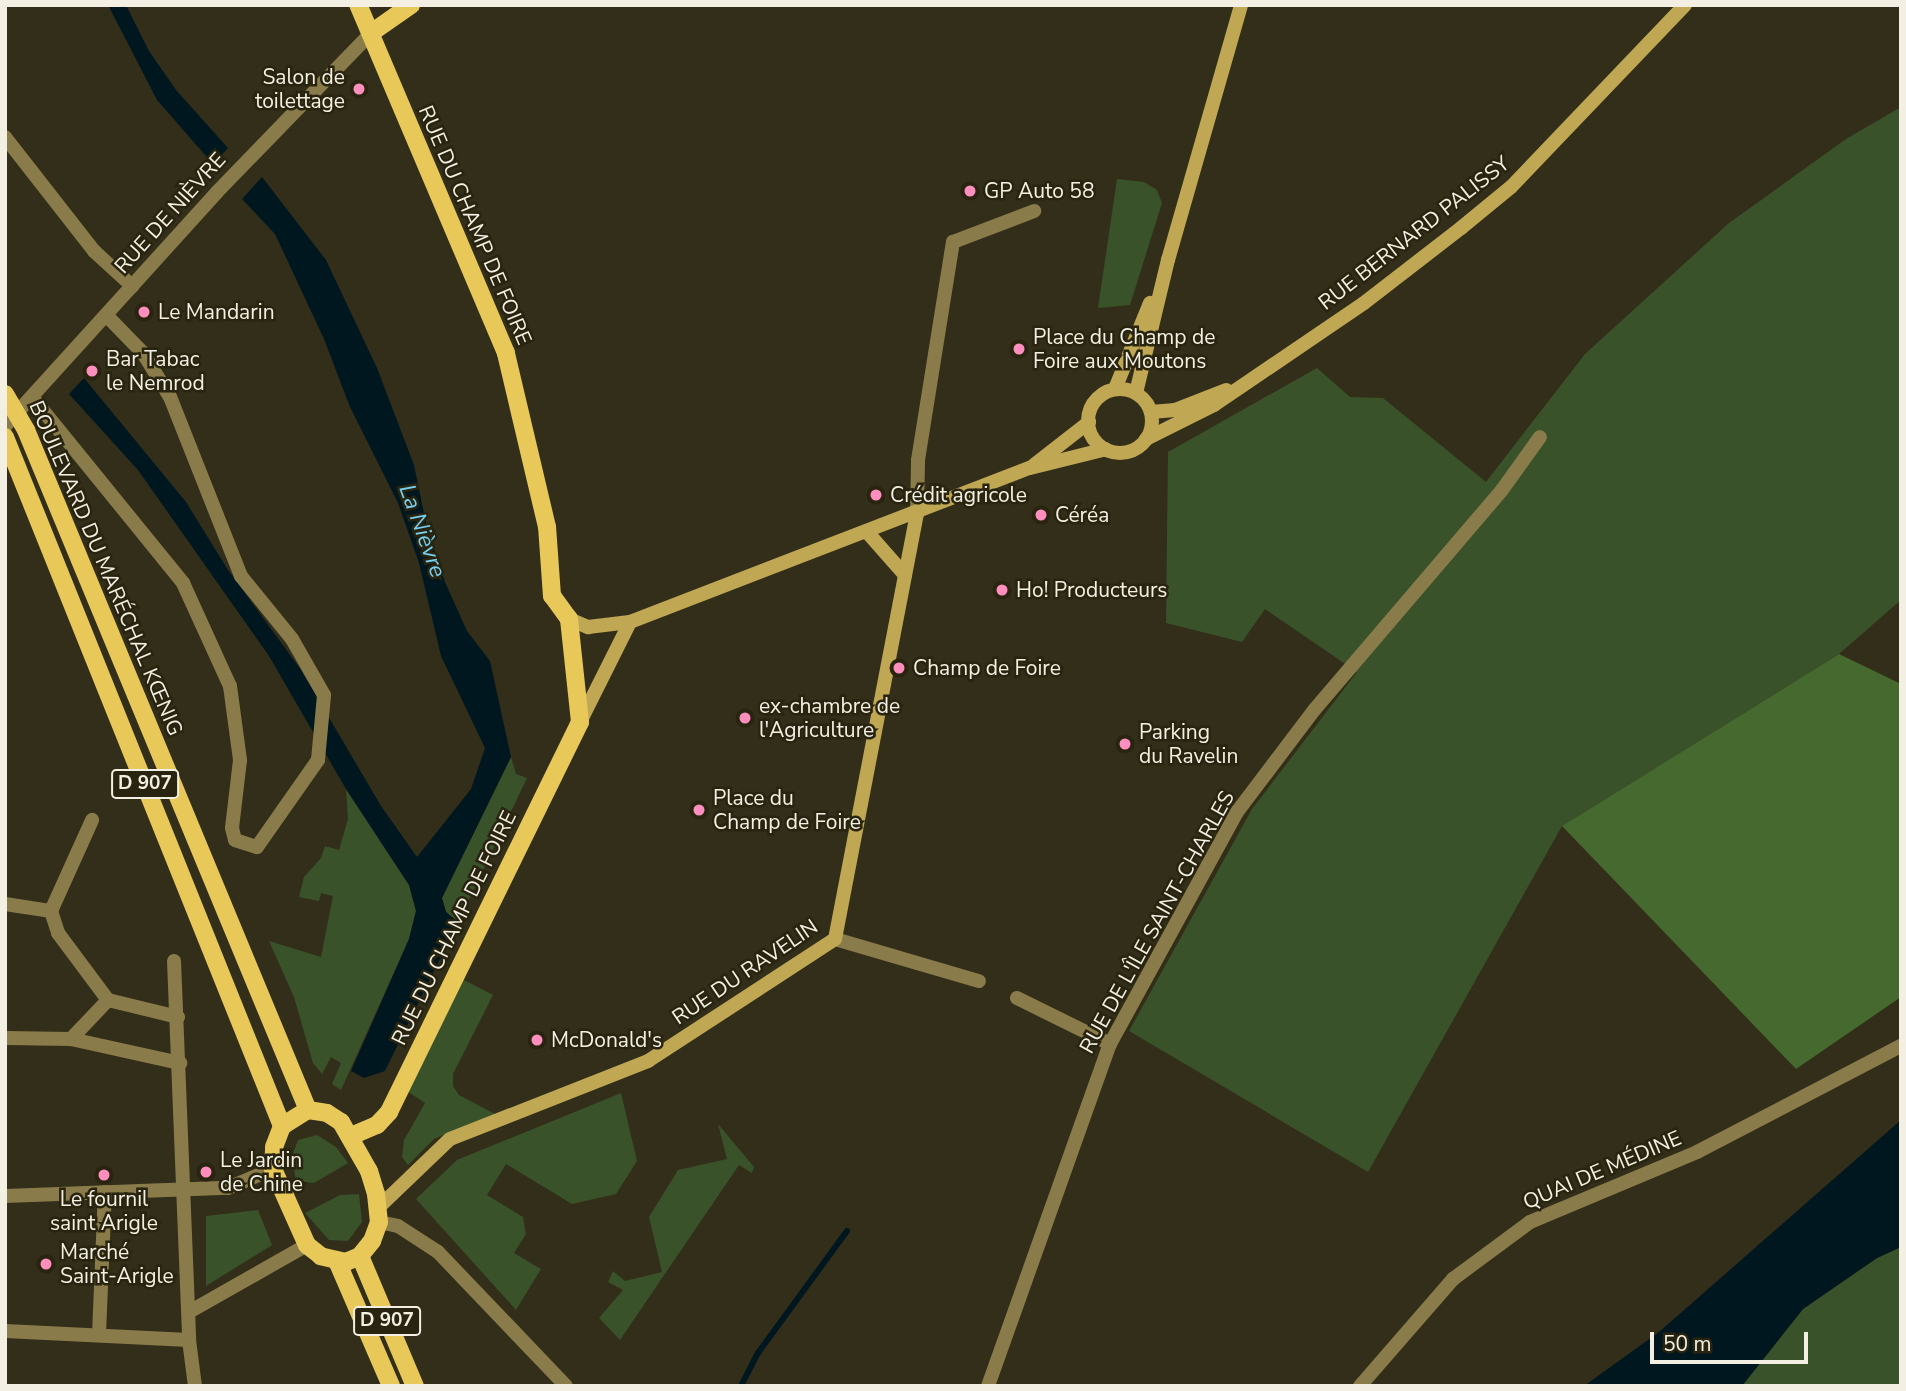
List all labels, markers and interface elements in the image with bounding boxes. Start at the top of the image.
place label: Salon de toilettage [255,64,345,114]
marker: Salon de toilettage [351,81,367,97]
street label: RUE DU CHAMP DE FOIRE [413,102,537,348]
street label: RUE DE NIÈVRE [109,147,231,279]
street label: RUE BERNARD PALISSY [1314,151,1514,315]
place label: GP Auto 58 [984,178,1095,204]
marker: GP Auto 58 [962,183,978,199]
place label: Le Mandarin [158,299,275,325]
marker: Le Mandarin [136,304,152,320]
place label: Place du Champ de Foire aux Moutons [1033,324,1215,374]
marker: Place du Champ de Foire aux Moutons [1011,341,1027,357]
place label: Bar Tabac le Nemrod [106,346,205,396]
marker: Bar Tabac le Nemrod [84,363,100,379]
street label: BOULEVARD DU MARÉCHAL KŒNIG [24,397,188,739]
water label: La Nièvre [392,481,452,581]
place label: Crédit agricole [890,482,1027,508]
marker: Crédit agricole [868,487,884,503]
place label: Céréa [1055,502,1109,528]
marker: Céréa [1033,507,1049,523]
place label: Ho! Producteurs [1016,577,1167,603]
marker: Ho! Producteurs [994,582,1010,598]
place label: Champ de Foire [913,655,1061,681]
marker: Champ de Foire [891,660,907,676]
place label: ex-chambre de l'Agriculture [759,693,900,743]
marker: ex-chambre de l'Agriculture [737,710,753,726]
place label: Parking du Ravelin [1139,719,1238,769]
marker: Parking du Ravelin [1117,736,1133,752]
road number: D 907 [110,768,180,800]
place label: Place du Champ de Foire [713,785,861,835]
street label: RUE DE L'ÎLE SAINT-CHARLES [1074,786,1240,1058]
marker: Place du Champ de Foire [691,802,707,818]
street label: RUE DU CHAMP DE FOIRE [386,807,522,1049]
street label: RUE DU RAVELIN [667,914,823,1030]
place label: McDonald's [551,1027,662,1053]
marker: McDonald's [529,1032,545,1048]
street label: QUAI DE MÉDINE [1519,1125,1685,1215]
place label: Le Jardin de Chine [220,1147,303,1197]
marker: Le Jardin de Chine [198,1164,214,1180]
marker: Le fournil saint Arigle [96,1167,112,1183]
place label: Le fournil saint Arigle [50,1186,158,1236]
place label: Marché Saint-Arigle [60,1239,174,1289]
marker: Marché Saint-Arigle [38,1256,54,1272]
road number: D 907 [352,1306,422,1336]
scale bar [1654,1318,1812,1362]
text: 50 m [1663,1330,1712,1358]

